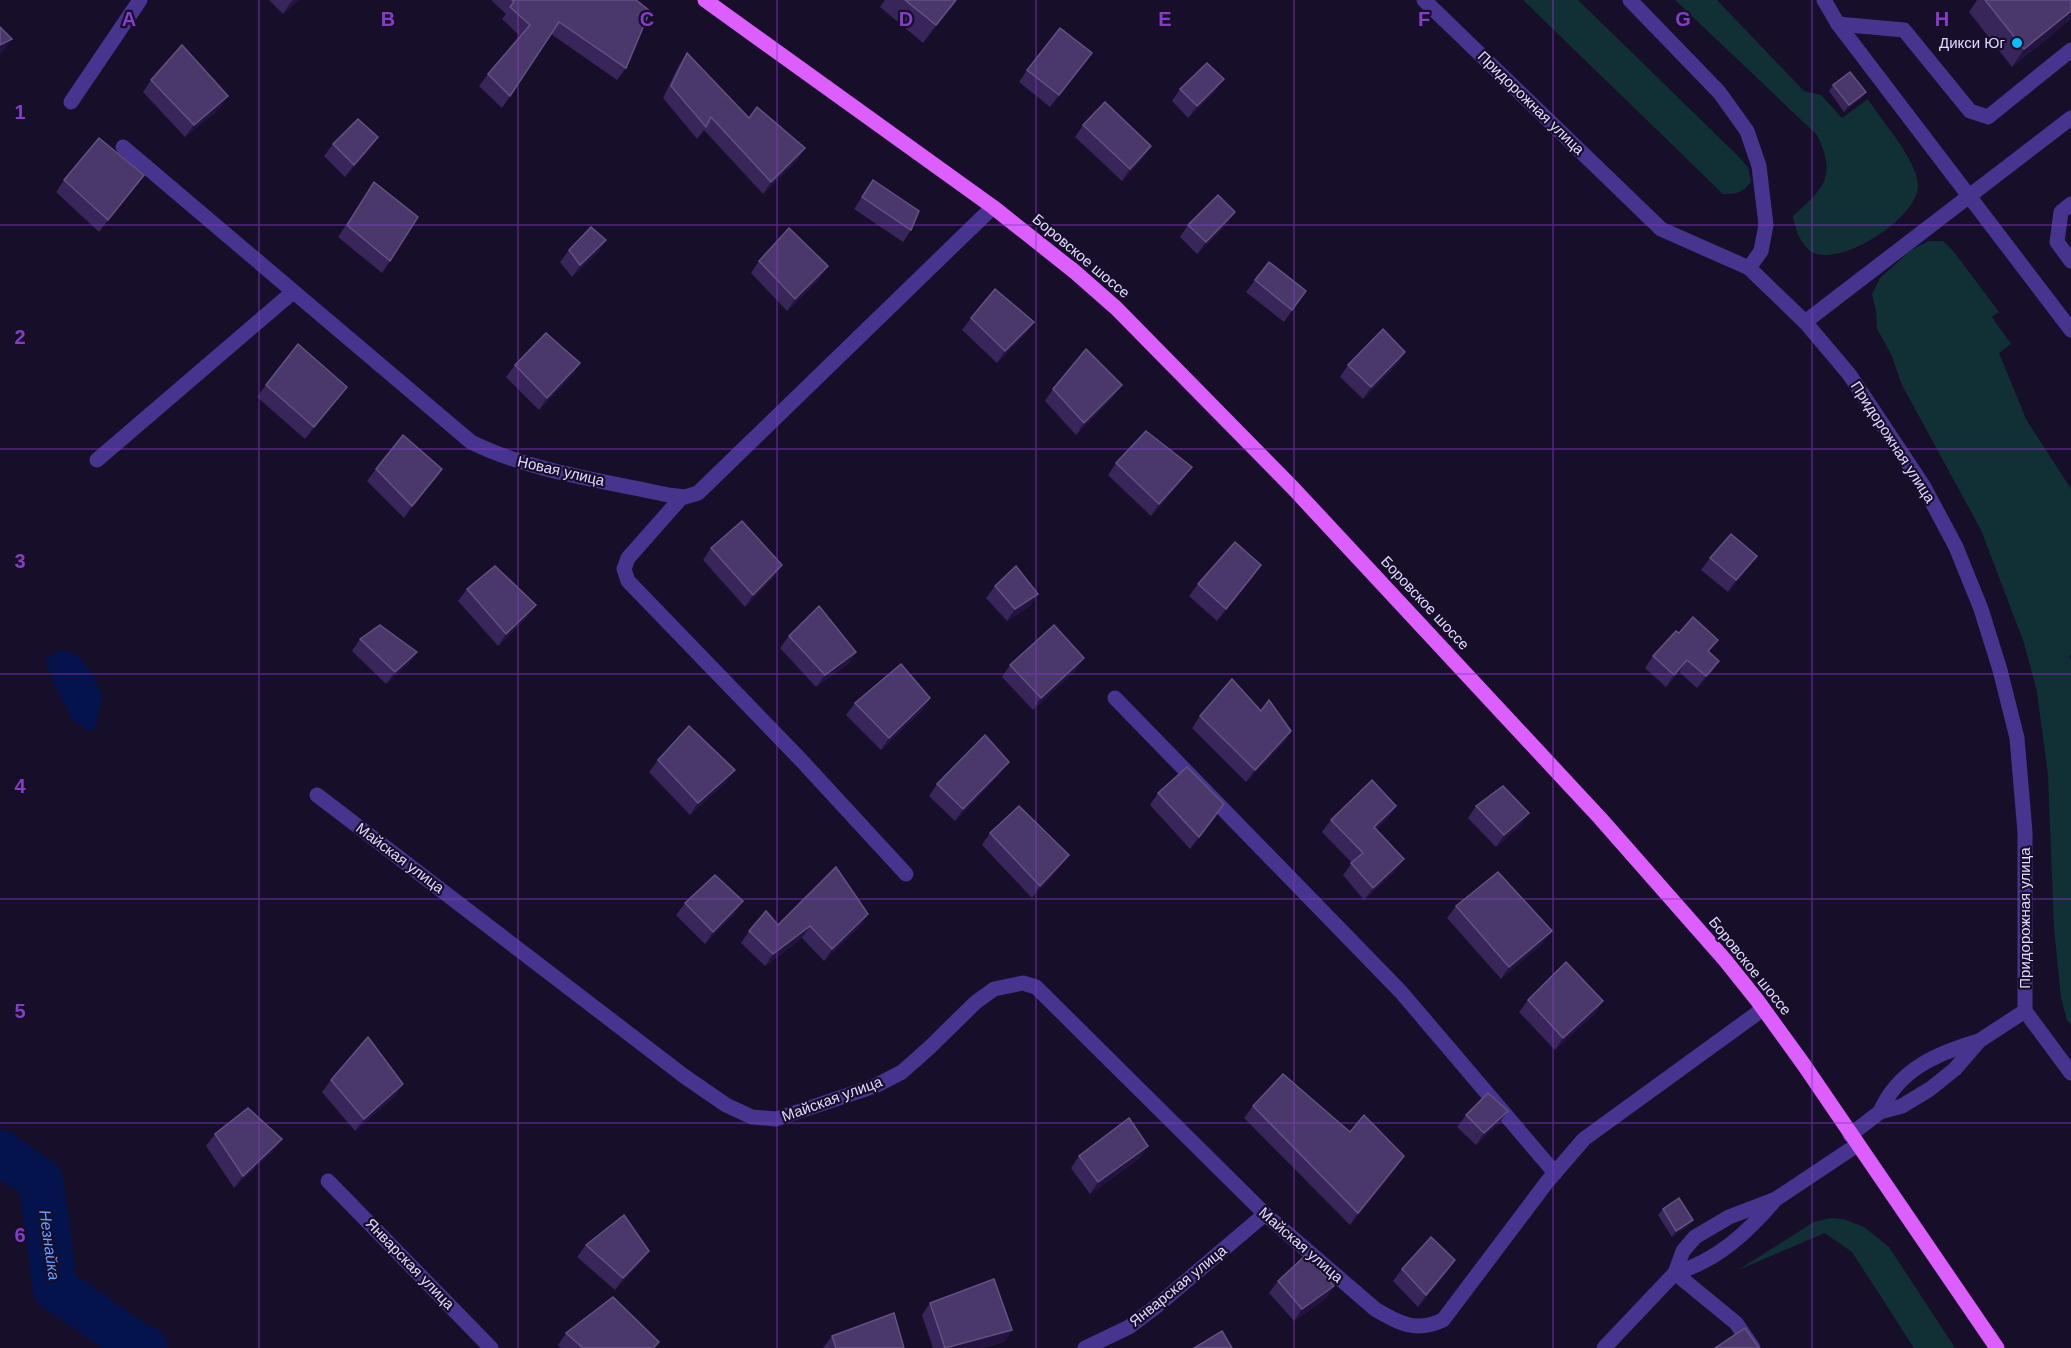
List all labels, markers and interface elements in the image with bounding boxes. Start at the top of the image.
text: A [122,8,136,30]
text: B [381,8,395,30]
text: C [640,8,654,30]
text: D [899,8,913,30]
text: E [1158,8,1172,30]
text: F [1418,8,1430,30]
text: G [1675,8,1691,30]
text: H [1935,8,1949,30]
place label: Дикси Юг [1939,34,2006,51]
marker: Дикси Юг [2010,36,2024,50]
street label: Придорожная улица [1475,47,1589,158]
text: 1 [14,101,26,123]
street label: Боровское шоссе [1029,210,1133,301]
text: 2 [14,326,26,348]
street label: Придорожная улица [1848,378,1939,506]
street label: Новая улица [516,452,607,489]
text: 3 [14,550,26,572]
street label: Боровское шоссе [1378,552,1473,653]
text: 4 [14,775,26,797]
street label: Майская улица [353,819,448,897]
street label: Придорожная улица [2016,847,2033,989]
street label: Боровское шоссе [1706,913,1795,1018]
text: 5 [14,1000,26,1022]
street label: Майская улица [779,1072,885,1125]
street label: Майская улица [1256,1204,1347,1286]
water label: Незнайка [36,1209,63,1281]
street label: Январская улица [363,1215,459,1313]
text: 6 [14,1224,26,1246]
street label: Январская улица [1126,1241,1230,1330]

